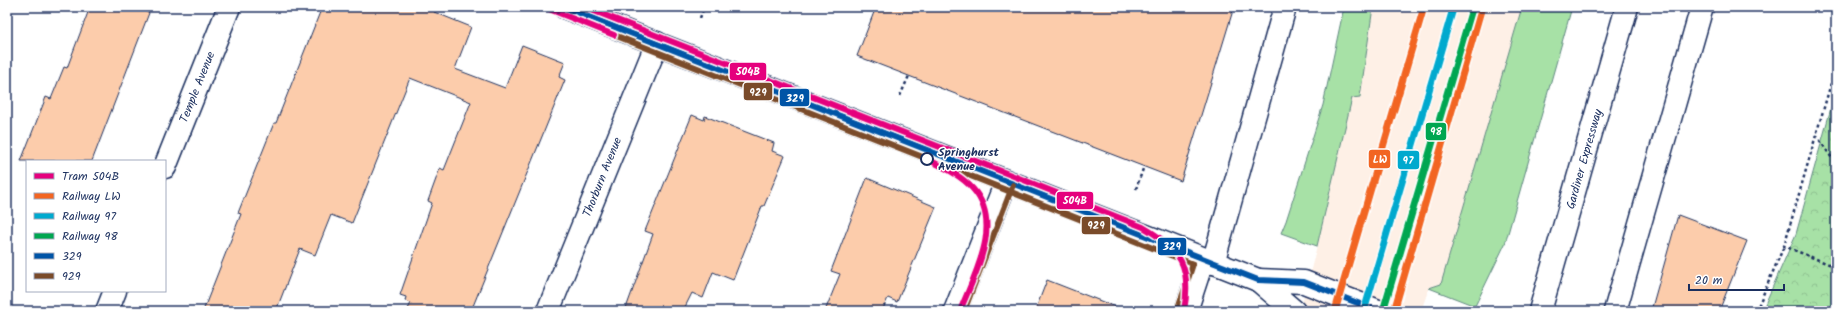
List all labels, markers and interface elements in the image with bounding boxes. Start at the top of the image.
street label: Temple Avenue [174,48,221,126]
line badge: 504B [729,62,767,81]
text: 504B [735,63,760,81]
line badge: 929 [743,82,773,101]
text: 929 [749,84,767,102]
line badge: 329 [779,88,810,107]
text: 329 [785,90,804,108]
street label: Gardiner Expressway [1561,107,1608,211]
line badge: 98 [1425,122,1447,141]
text: 98 [1430,123,1443,141]
street label: Thorburn Avenue [578,134,627,220]
place label: Springhurst Avenue [938,143,1000,176]
line badge: LW [1368,149,1391,169]
line badge: 97 [1397,150,1420,170]
text: LW [1373,151,1388,169]
marker: Springhurst Avenue [920,152,934,166]
text: 97 [1403,152,1414,170]
legend [26,160,166,292]
text: Tram 504B [62,167,119,186]
text: Railway LW [62,187,121,206]
line badge: 504B [1056,191,1094,210]
text: 504B [1062,192,1087,210]
text: Railway 97 [62,207,116,226]
line badge: 929 [1081,216,1111,235]
text: 929 [1087,217,1105,235]
text: Railway 98 [62,227,118,246]
line badge: 329 [1157,237,1187,256]
text: 329 [1162,238,1181,256]
text: 329 [62,247,82,266]
scale bar [1689,266,1784,292]
text: 929 [62,267,81,286]
text: 20 m [1695,271,1723,290]

